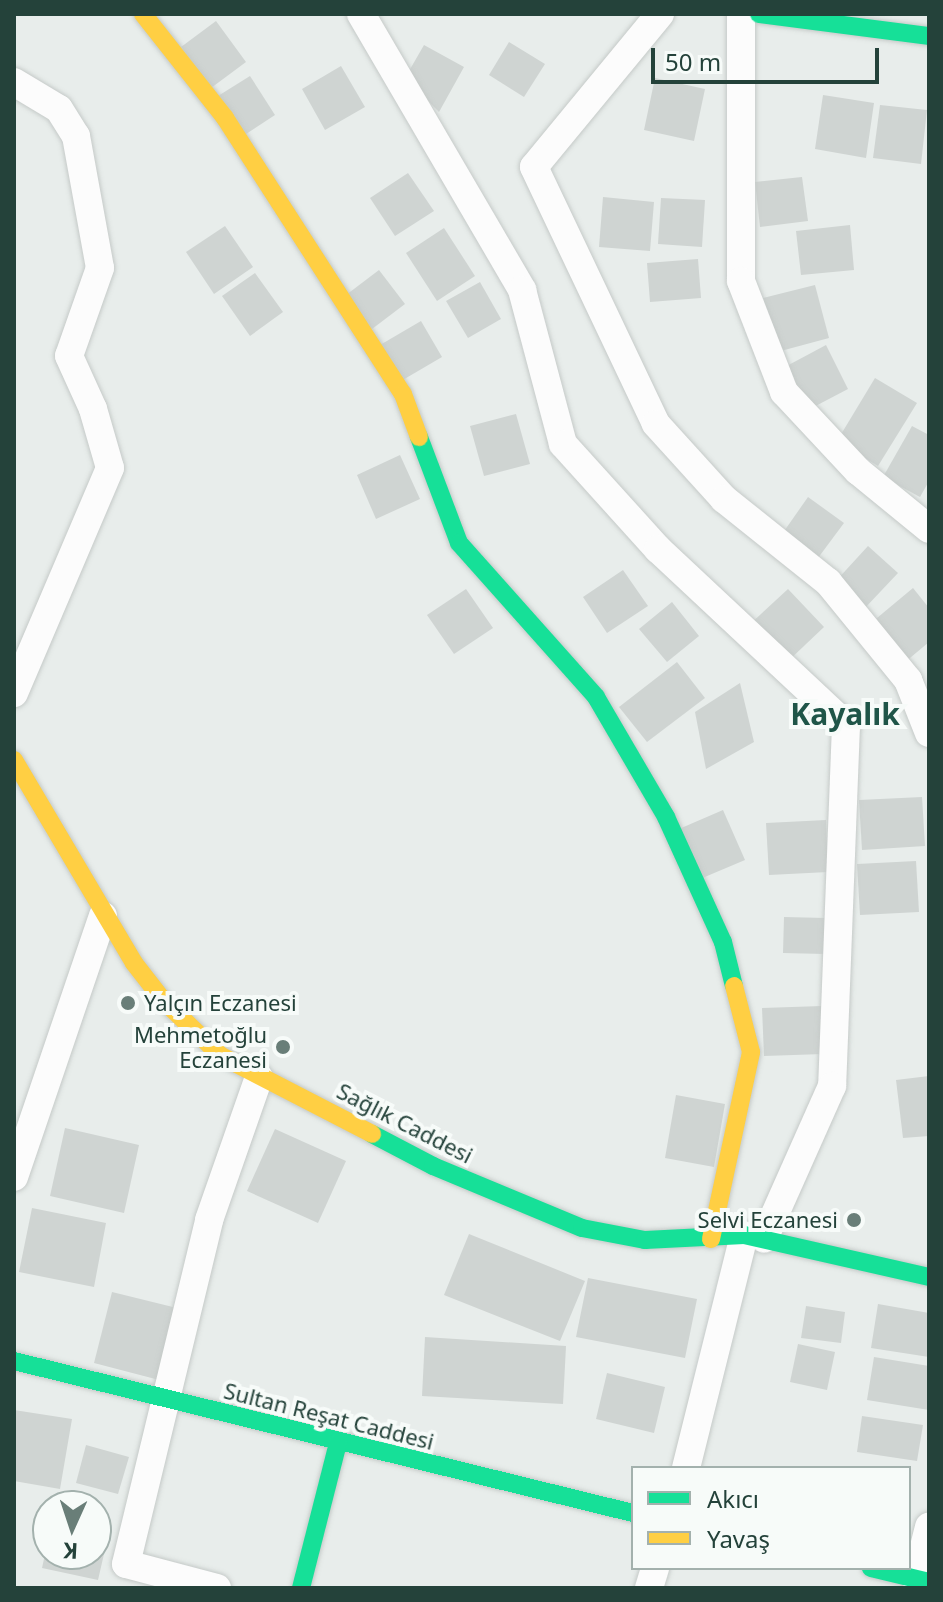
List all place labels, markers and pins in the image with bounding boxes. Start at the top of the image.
place label: Yalçın Eczanesi [144,990,297,1016]
marker: Yalçın Eczanesi [119,994,137,1012]
place label: Mehmetoğlu Eczanesi [134,1021,267,1072]
marker: Mehmetoğlu Eczanesi [274,1038,292,1056]
place label: Selvi Eczanesi [698,1207,838,1233]
marker: Selvi Eczanesi [845,1211,863,1229]

